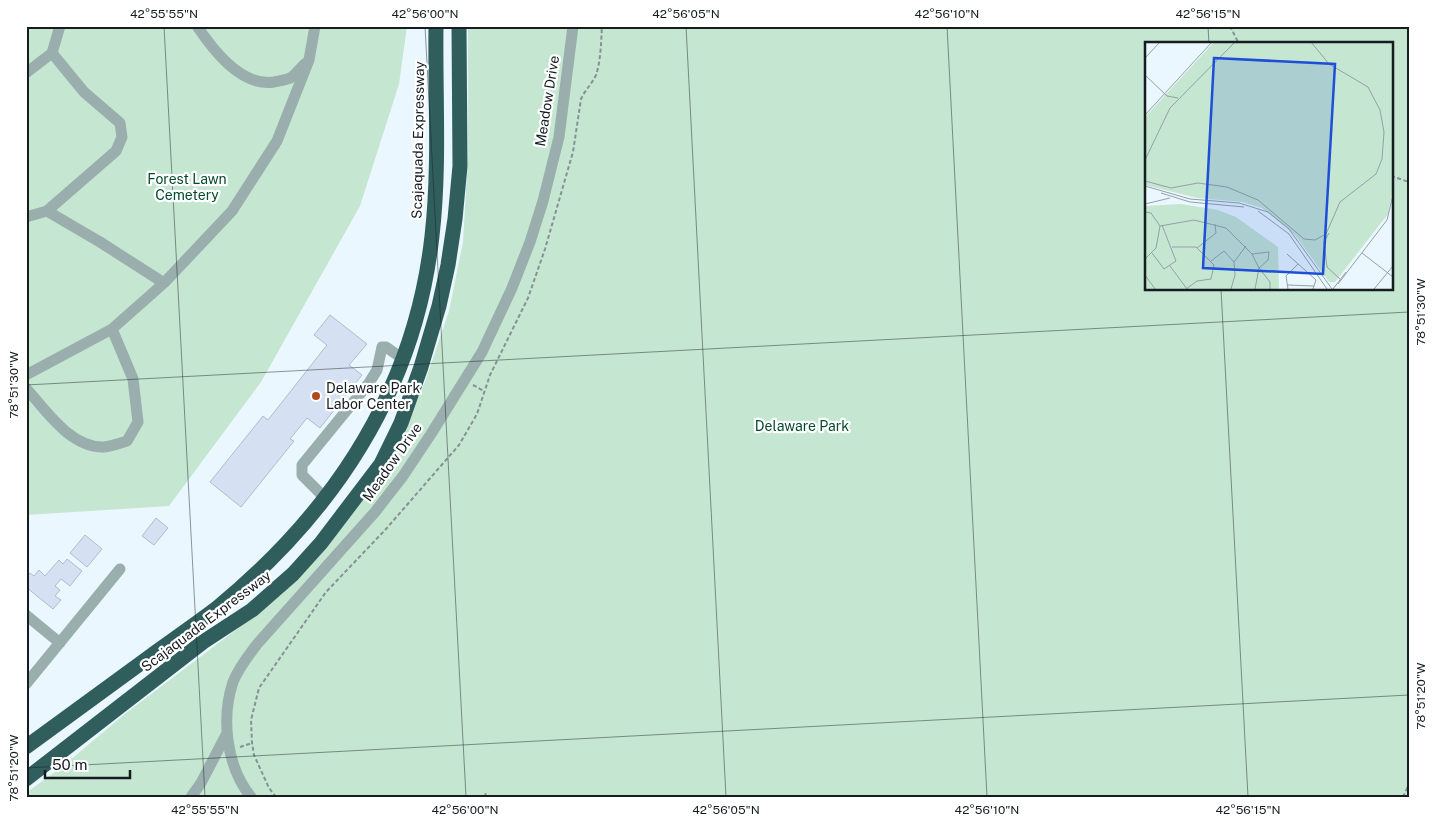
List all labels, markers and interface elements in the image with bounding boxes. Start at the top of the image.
text: 42°55'55"N [130,7,198,21]
text: 42°56'00"N [391,7,459,21]
text: 42°56'05"N [652,7,720,21]
text: 42°56'10"N [915,7,979,21]
text: 42°56'15"N [1175,7,1241,21]
inset map [1145,42,1392,290]
street label: Meadow Drive [532,54,562,148]
street label: Scajaquada Expressway [409,61,427,219]
park label: Forest Lawn Cemetery [147,171,227,203]
text: 78°51'30"W [1414,278,1428,346]
text: 78°51'30"W [7,351,21,419]
place label: Delaware Park Labor Center [326,380,420,412]
marker: Delaware Park Labor Center [310,390,322,402]
park label: Delaware Park [755,418,849,434]
street label: Meadow Drive [359,420,425,504]
street label: Scajaquada Expressway [138,567,274,675]
text: 78°51'20"W [1414,662,1428,729]
text: 78°51'20"W [7,734,21,801]
scale bar [45,748,130,780]
text: 50 m [52,756,87,773]
text: 42°55'55"N [171,803,239,817]
text: 42°56'00"N [431,803,499,817]
text: 42°56'05"N [692,803,760,817]
text: 42°56'10"N [955,803,1019,817]
text: 42°56'15"N [1215,803,1281,817]

